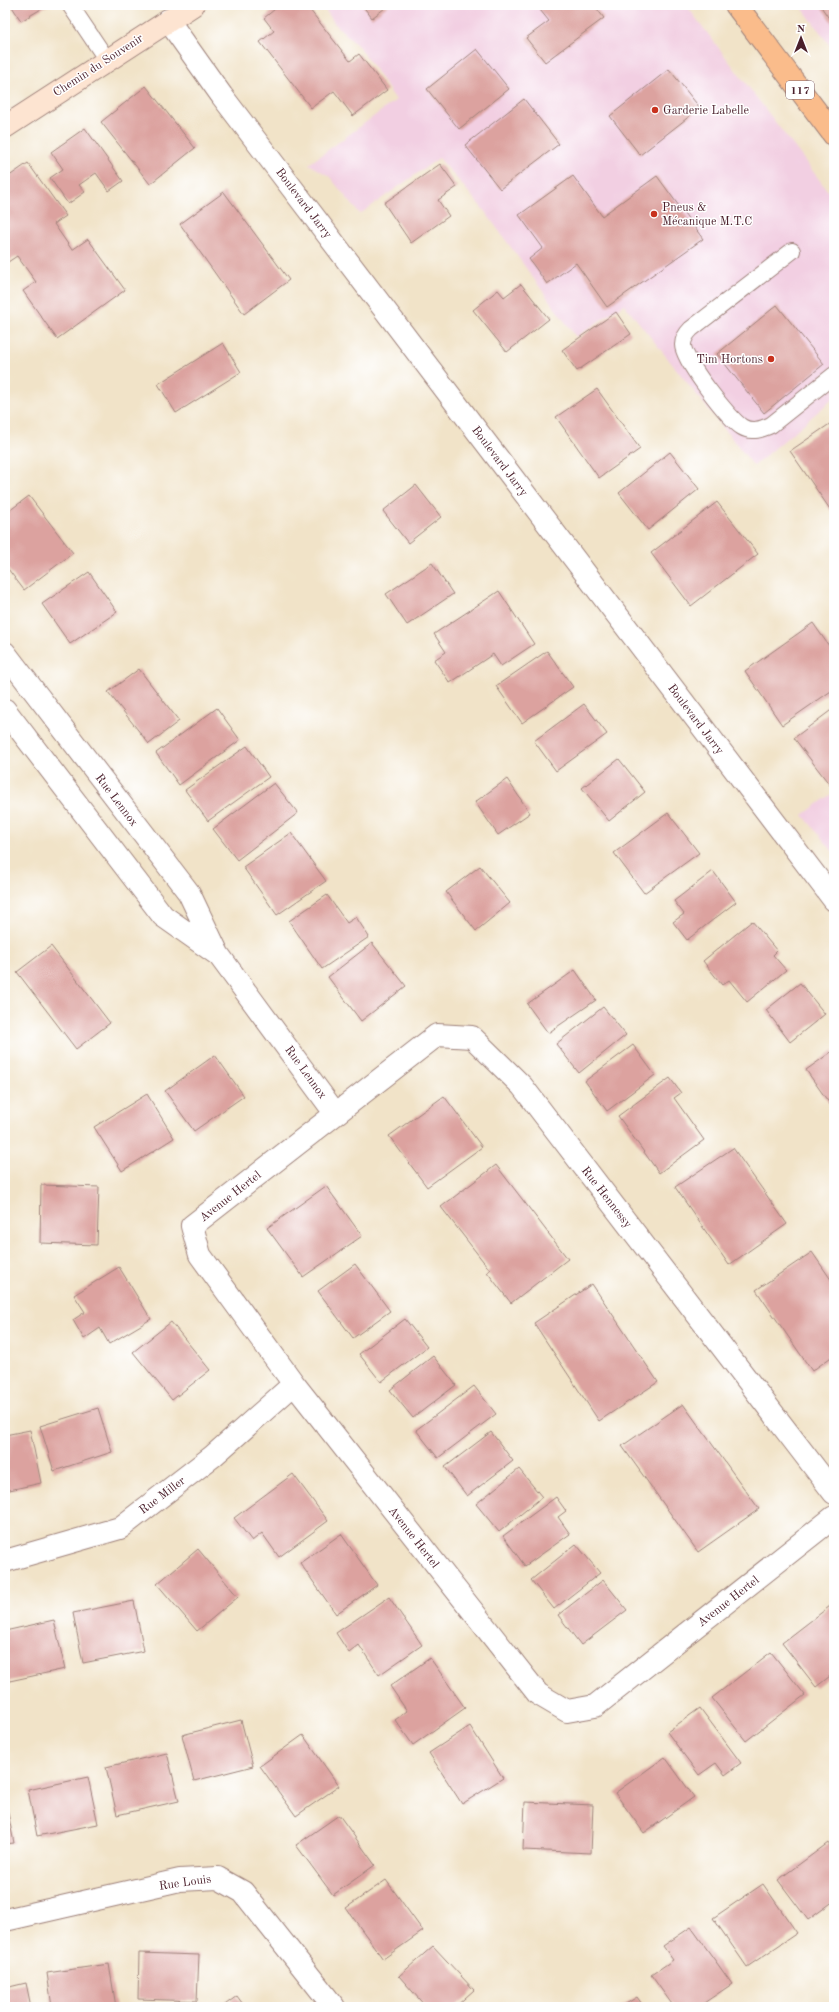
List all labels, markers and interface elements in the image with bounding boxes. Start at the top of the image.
north arrow [781,18,821,58]
text: N [797,24,806,35]
street label: Chemin du Souvenir [51,32,146,99]
road number: 117 [786,81,814,99]
marker: Garderie Labelle [650,105,660,115]
place label: Garderie Labelle [663,105,749,117]
street label: Boulevard Jarry [273,166,334,241]
place label: Pneus & Mécanique M.T.C [662,202,752,228]
marker: Pneus & Mécanique M.T.C [649,209,659,219]
place label: Tim Hortons [696,354,763,366]
marker: Tim Hortons [766,354,776,364]
street label: Boulevard Jarry [469,424,530,499]
street label: Boulevard Jarry [665,682,726,757]
street label: Rue Lennox [93,772,140,829]
street label: Rue Lennox [282,1044,328,1101]
street label: Rue Hennessy [579,1165,634,1231]
street label: Avenue Hertel [198,1169,264,1224]
street label: Rue Miller [137,1475,188,1517]
street label: Avenue Hertel [386,1505,441,1571]
street label: Avenue Hertel [696,1574,762,1629]
street label: Rue Louis [158,1873,212,1893]

